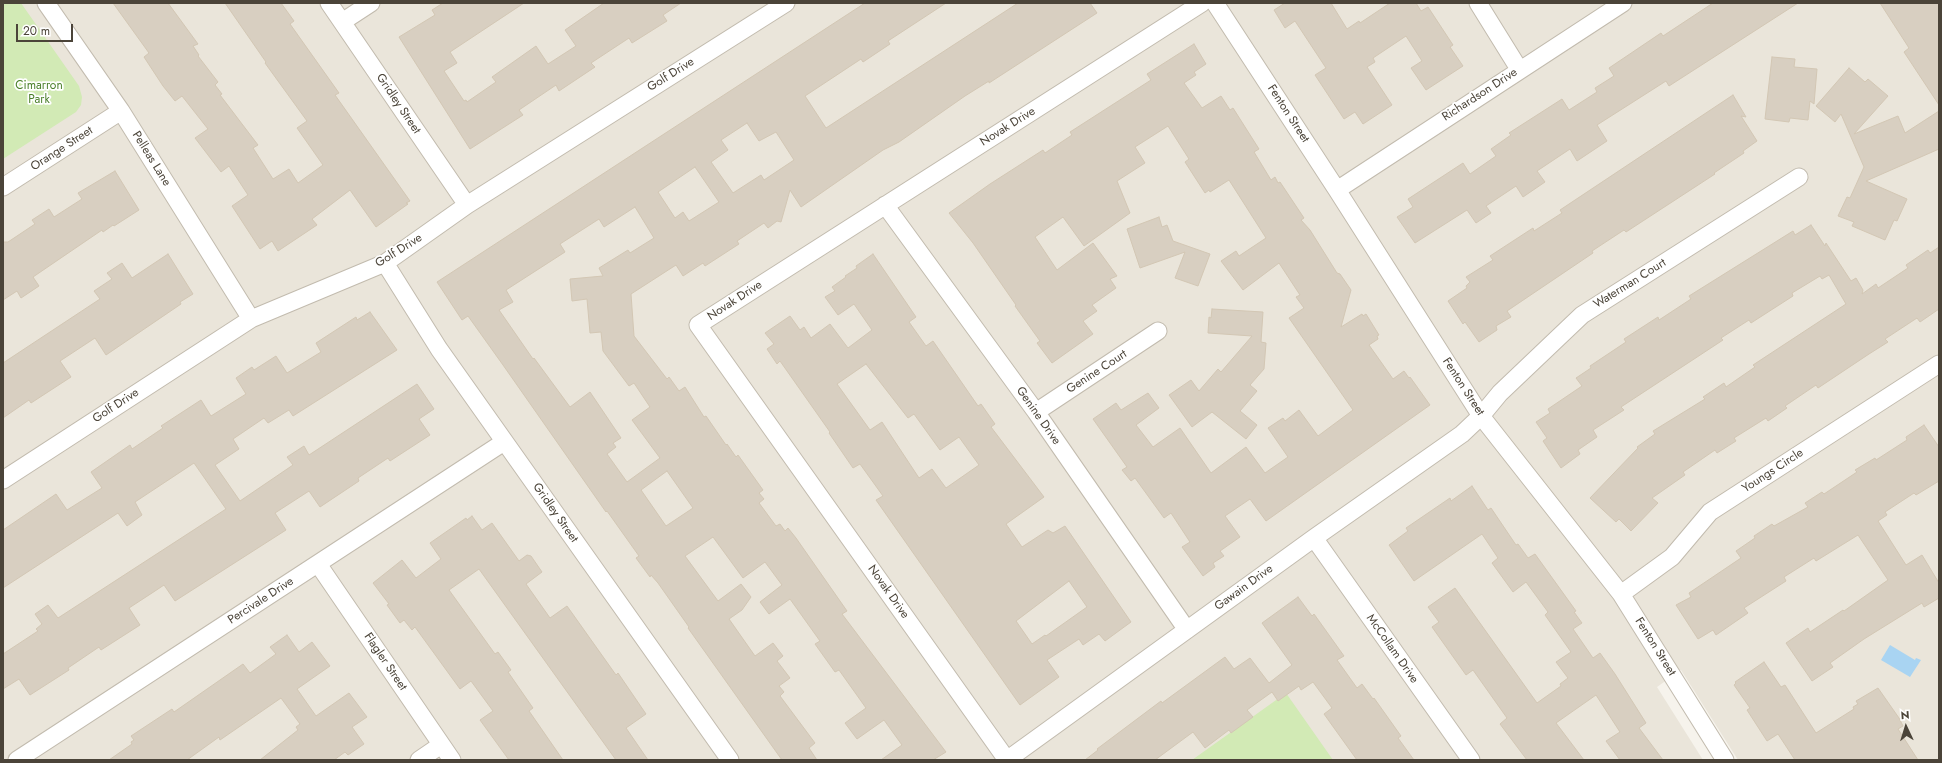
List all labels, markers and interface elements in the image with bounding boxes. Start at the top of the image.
scale bar [18,16,75,42]
text: 20 m [23,22,50,40]
street label: Golf Drive [645,55,697,95]
street label: Richardson Drive [1440,65,1520,125]
street label: Gridley Street [373,71,423,137]
park label: Cimarron Park [15,79,63,107]
street label: Fenton Street [1264,82,1312,146]
street label: Novak Drive [978,104,1038,150]
street label: Orange Street [28,124,96,174]
street label: Pelleas Lane [128,129,174,189]
street label: Golf Drive [373,231,425,271]
street label: Waterman Court [1591,256,1669,312]
street label: Novak Drive [705,278,765,324]
street label: Genine Court [1064,347,1130,397]
street label: Fenton Street [1439,355,1487,419]
street label: Genine Drive [1013,384,1063,448]
street label: Golf Drive [90,386,142,426]
street label: Youngs Circle [1740,446,1806,496]
street label: Gridley Street [529,480,581,546]
street label: Novak Drive [864,562,912,622]
street label: Gawain Drive [1212,562,1276,614]
street label: Percivale Drive [225,574,297,628]
street label: McCollam Drive [1363,612,1421,686]
street label: Fenton Street [1631,615,1679,679]
street label: Flagler Street [360,630,410,694]
north arrow [1886,707,1926,747]
text: N [1900,707,1910,723]

